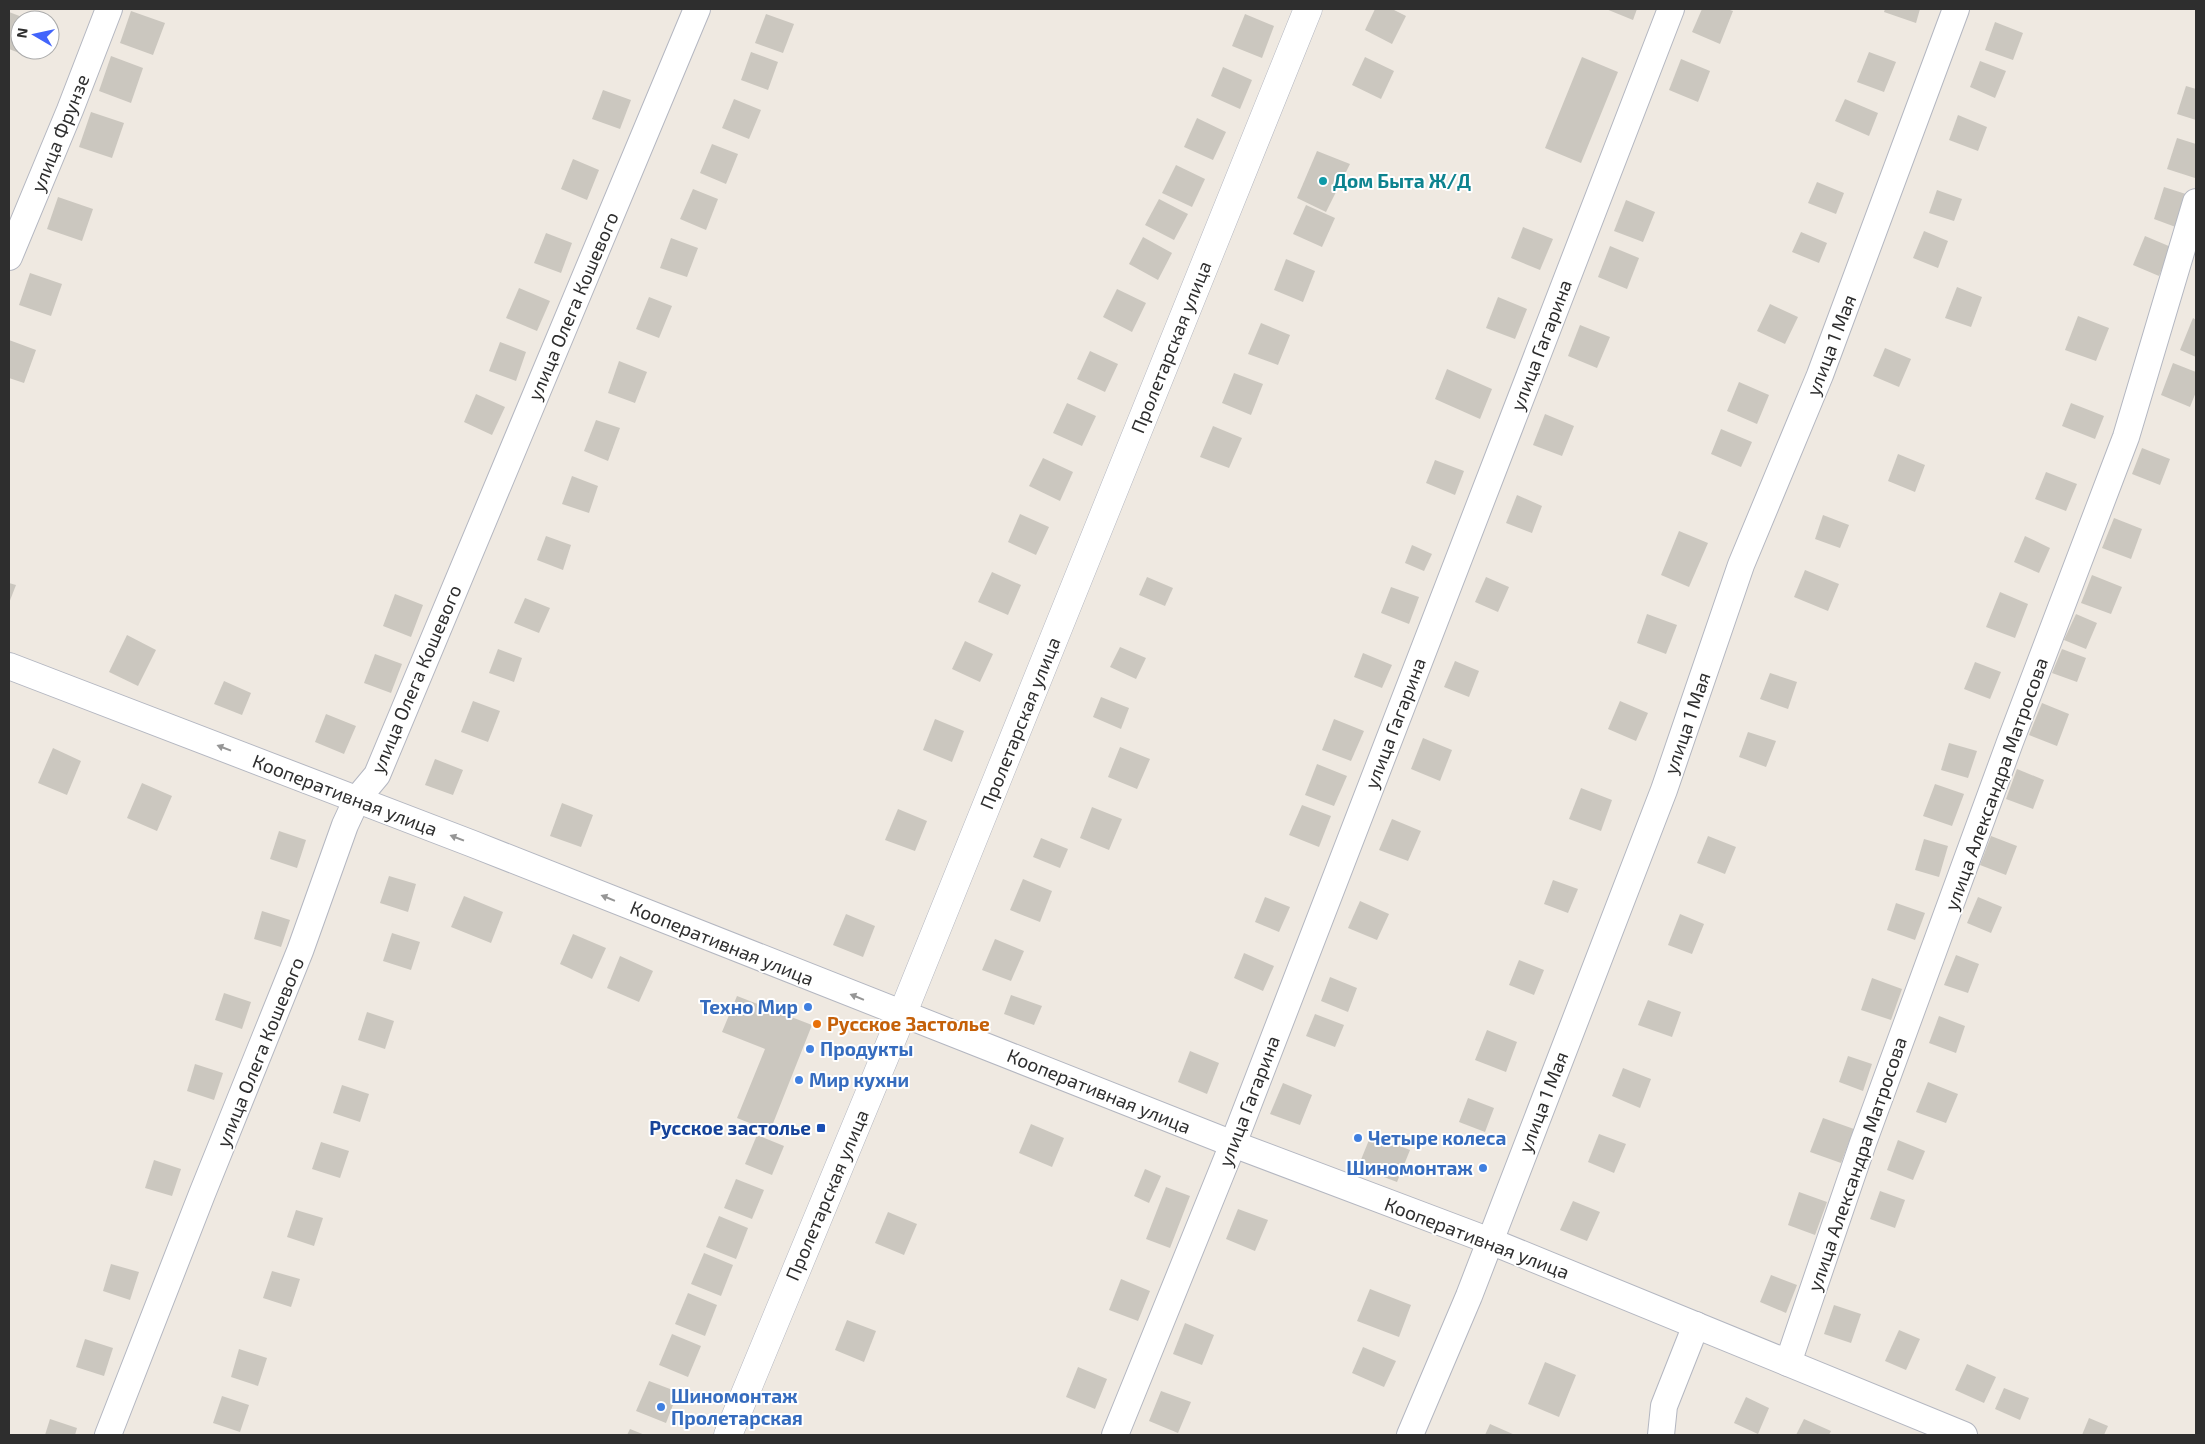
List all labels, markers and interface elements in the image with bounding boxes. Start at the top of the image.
north arrow [10,10,60,60]
text: N [12,27,31,39]
street label: улица Фрунзе [26,71,94,195]
place label: Дом Быта Ж/Д [1333,169,1471,192]
marker: Дом Быта Ж/Д [1317,175,1329,187]
street label: улица Олега Кошевого [522,208,624,404]
street label: Пролетарская улица [1125,257,1217,437]
street label: улица Гагарина [1505,276,1577,414]
street label: улица 1 Мая [1801,291,1861,399]
street label: улица Олега Кошевого [365,581,467,777]
street label: Пролетарская улица [974,633,1066,813]
street label: улица Гагарина [1359,654,1431,792]
street label: улица Александра Матросова [1939,654,2053,914]
street label: улица 1 Мая [1658,669,1716,777]
one-way arrow [216,744,231,752]
street label: Кооперативная улица [249,749,441,841]
one-way arrow [449,834,464,842]
one-way arrow [600,894,615,902]
street label: Кооперативная улица [627,895,817,991]
street label: улица Олега Кошевого [211,953,309,1151]
one-way arrow [850,992,864,1000]
place label: Техно Мир [700,995,798,1018]
marker: Техно Мир [802,1001,814,1013]
place label: Русское Застолье [827,1012,990,1035]
marker: Русское Застолье [811,1018,823,1030]
street label: улица Гагарина [1213,1032,1285,1170]
street label: улица Александра Матросова [1802,1034,1912,1294]
place label: Продукты [820,1037,913,1060]
marker: Продукты [804,1043,816,1055]
street label: Кооперативная улица [1004,1043,1194,1139]
street label: улица 1 Мая [1513,1048,1573,1156]
place label: Мир кухни [809,1068,909,1091]
marker: Мир кухни [793,1074,805,1086]
street label: Пролетарская улица [780,1106,874,1284]
place label: Русское застолье [649,1116,811,1139]
marker: Русское застолье [815,1122,827,1134]
place label: Четыре колеса [1368,1126,1506,1149]
marker: Четыре колеса [1352,1132,1364,1144]
place label: Шиномонтаж [1346,1156,1473,1179]
marker: Шиномонтаж [1477,1162,1489,1174]
street label: Кооперативная улица [1381,1192,1573,1284]
place label: Шиномонтаж Пролетарская [671,1384,803,1429]
marker: Шиномонтаж Пролетарская [655,1401,667,1413]

